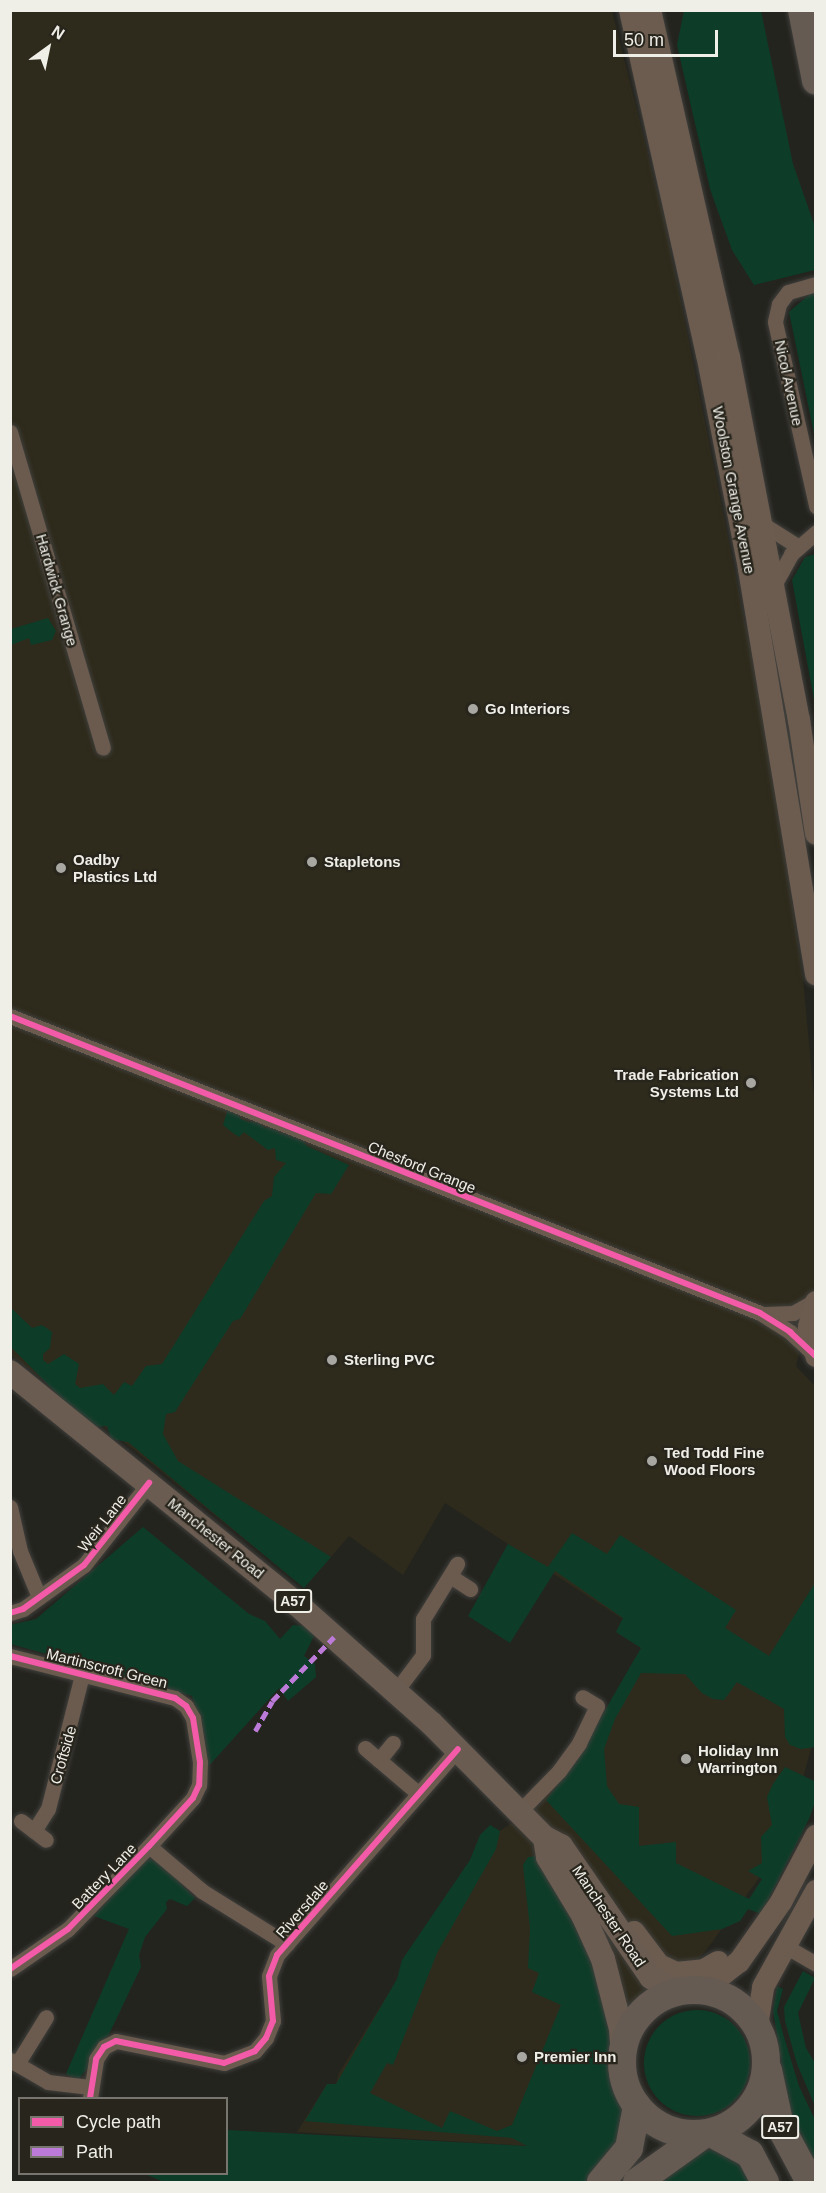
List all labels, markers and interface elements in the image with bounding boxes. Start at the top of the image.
north arrow [18,18,78,78]
scale bar [616,18,721,56]
text: N [49,22,68,43]
text: 50 m [624,30,664,50]
street label: Nicol Avenue [771,338,807,428]
street label: Woolston Grange Avenue [709,404,759,576]
street label: Hardwick Grange [32,532,82,648]
place label: Go Interiors [485,700,570,718]
marker: Go Interiors [466,702,480,716]
place label: Oadby Plastics Ltd [73,850,157,885]
place label: Stapletons [324,853,401,871]
marker: Stapletons [305,855,319,869]
marker: Oadby Plastics Ltd [54,861,68,875]
place label: Trade Fabrication Systems Ltd [614,1065,739,1100]
marker: Trade Fabrication Systems Ltd [744,1076,758,1090]
street label: Chesford Grange [365,1137,479,1197]
place label: Sterling PVC [344,1351,435,1369]
marker: Sterling PVC [325,1353,339,1367]
place label: Ted Todd Fine Wood Floors [664,1443,764,1478]
marker: Ted Todd Fine Wood Floors [645,1454,659,1468]
street label: Weir Lane [74,1491,130,1555]
street label: Manchester Road [164,1494,268,1582]
road number: A57 [274,1590,312,1612]
street label: Martinscroft Green [45,1644,169,1692]
street label: Croftside [46,1724,80,1786]
place label: Holiday Inn Warrington [698,1741,779,1776]
marker: Holiday Inn Warrington [679,1752,693,1766]
street label: Battery Lane [68,1839,140,1913]
street label: Manchester Road [568,1862,650,1970]
street label: Riversdale [272,1876,332,1942]
place label: Premier Inn [534,2048,617,2066]
marker: Premier Inn [515,2050,529,2064]
legend [18,2097,228,2175]
text: Cycle path [76,2112,161,2132]
road number: A57 [760,2116,800,2138]
text: Path [76,2142,113,2162]

